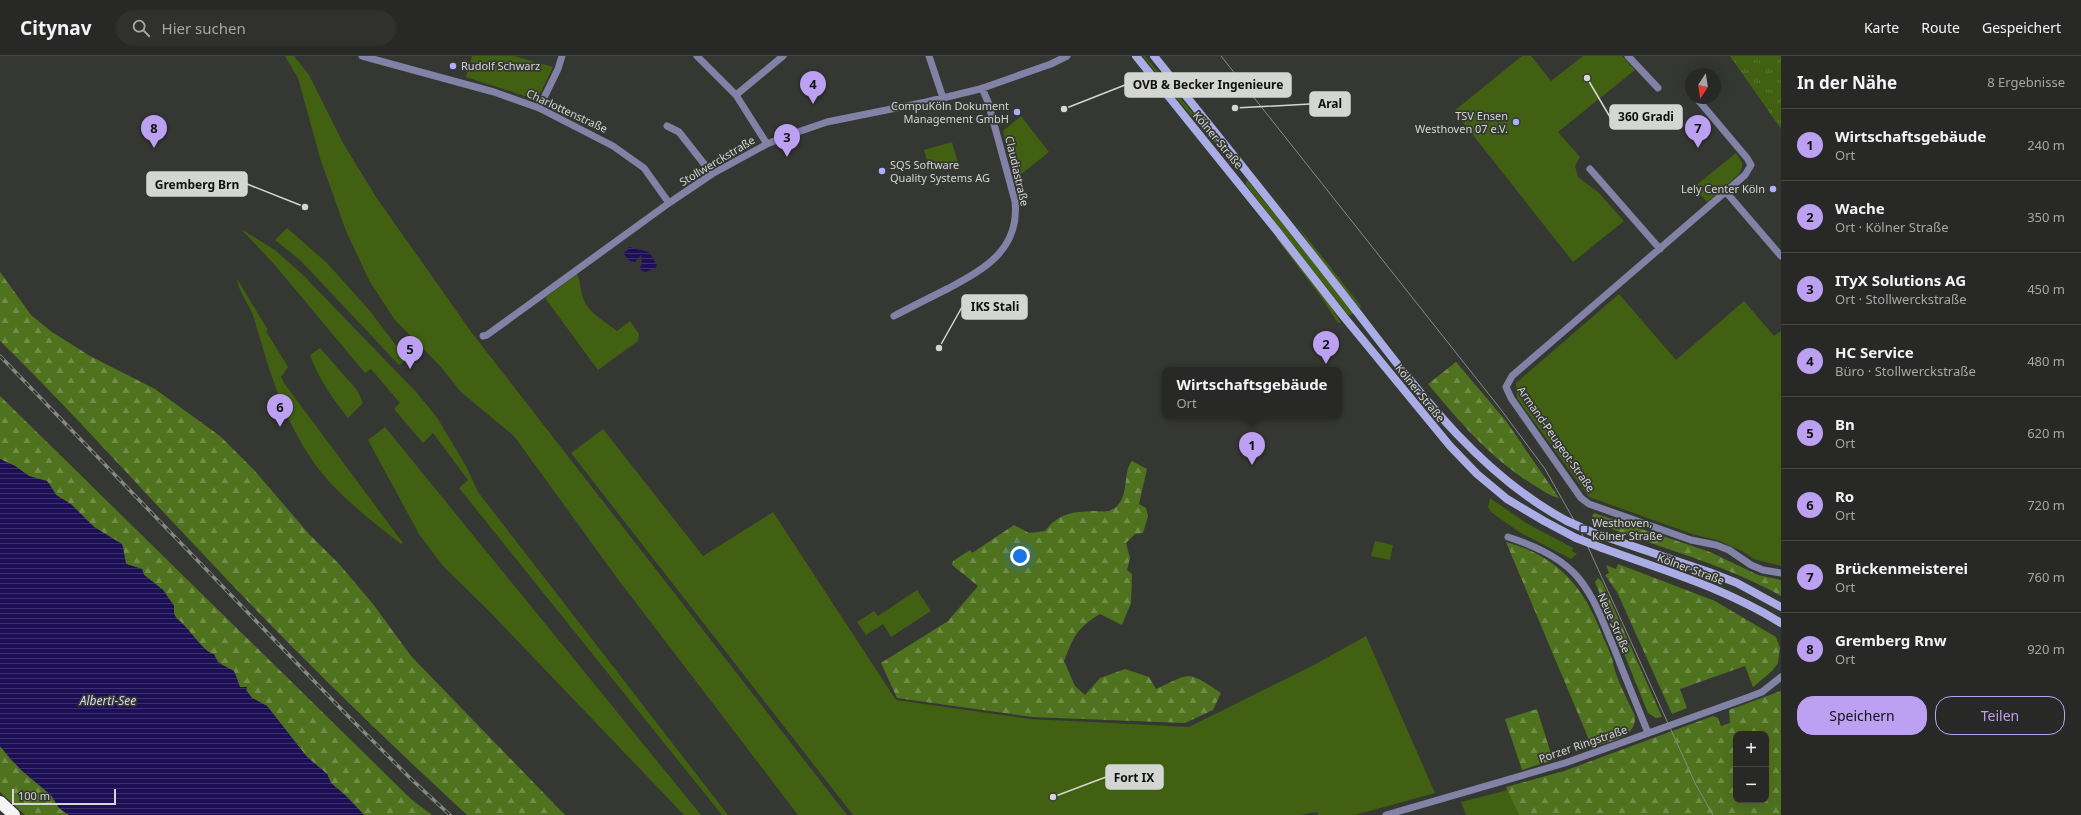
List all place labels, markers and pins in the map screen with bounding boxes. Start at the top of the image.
place label: Rudolf Schwarz [461,58,540,73]
marker: Rudolf Schwarz [448,61,458,71]
pin: 4 [800,71,826,104]
callout: OVB & Becker Ingenieure [1125,73,1291,97]
callout: Aral [1310,92,1350,116]
place label: CompuKöln Dokument Management GmbH [891,98,1009,126]
callout: 360 Gradi [1610,105,1682,129]
marker: CompuKöln Dokument Management GmbH [1012,107,1022,117]
place label: TSV Ensen Westhoven 07 e.V. [1415,108,1508,136]
pin: 8 [141,115,167,148]
pin: 7 [1685,115,1711,148]
marker: TSV Ensen Westhoven 07 e.V. [1511,117,1521,127]
pin: 3 [774,124,800,157]
place label: SQS Software Quality Systems AG [890,157,990,185]
marker: SQS Software Quality Systems AG [877,166,887,176]
callout: Gremberg Brn [147,172,247,196]
place label: Lely Center Köln [1681,181,1765,196]
marker: Lely Center Köln [1768,184,1778,194]
callout: IKS Stali [962,295,1027,319]
pin: 2 [1313,331,1339,364]
pin: 5 [397,336,423,369]
pin: 6 [267,394,293,427]
pin: 1 [1239,432,1265,465]
place label: Westhoven, Kölner Straße [1592,515,1662,543]
marker: Westhoven, Kölner Straße [1579,524,1589,534]
callout: Fort IX [1106,765,1163,789]

